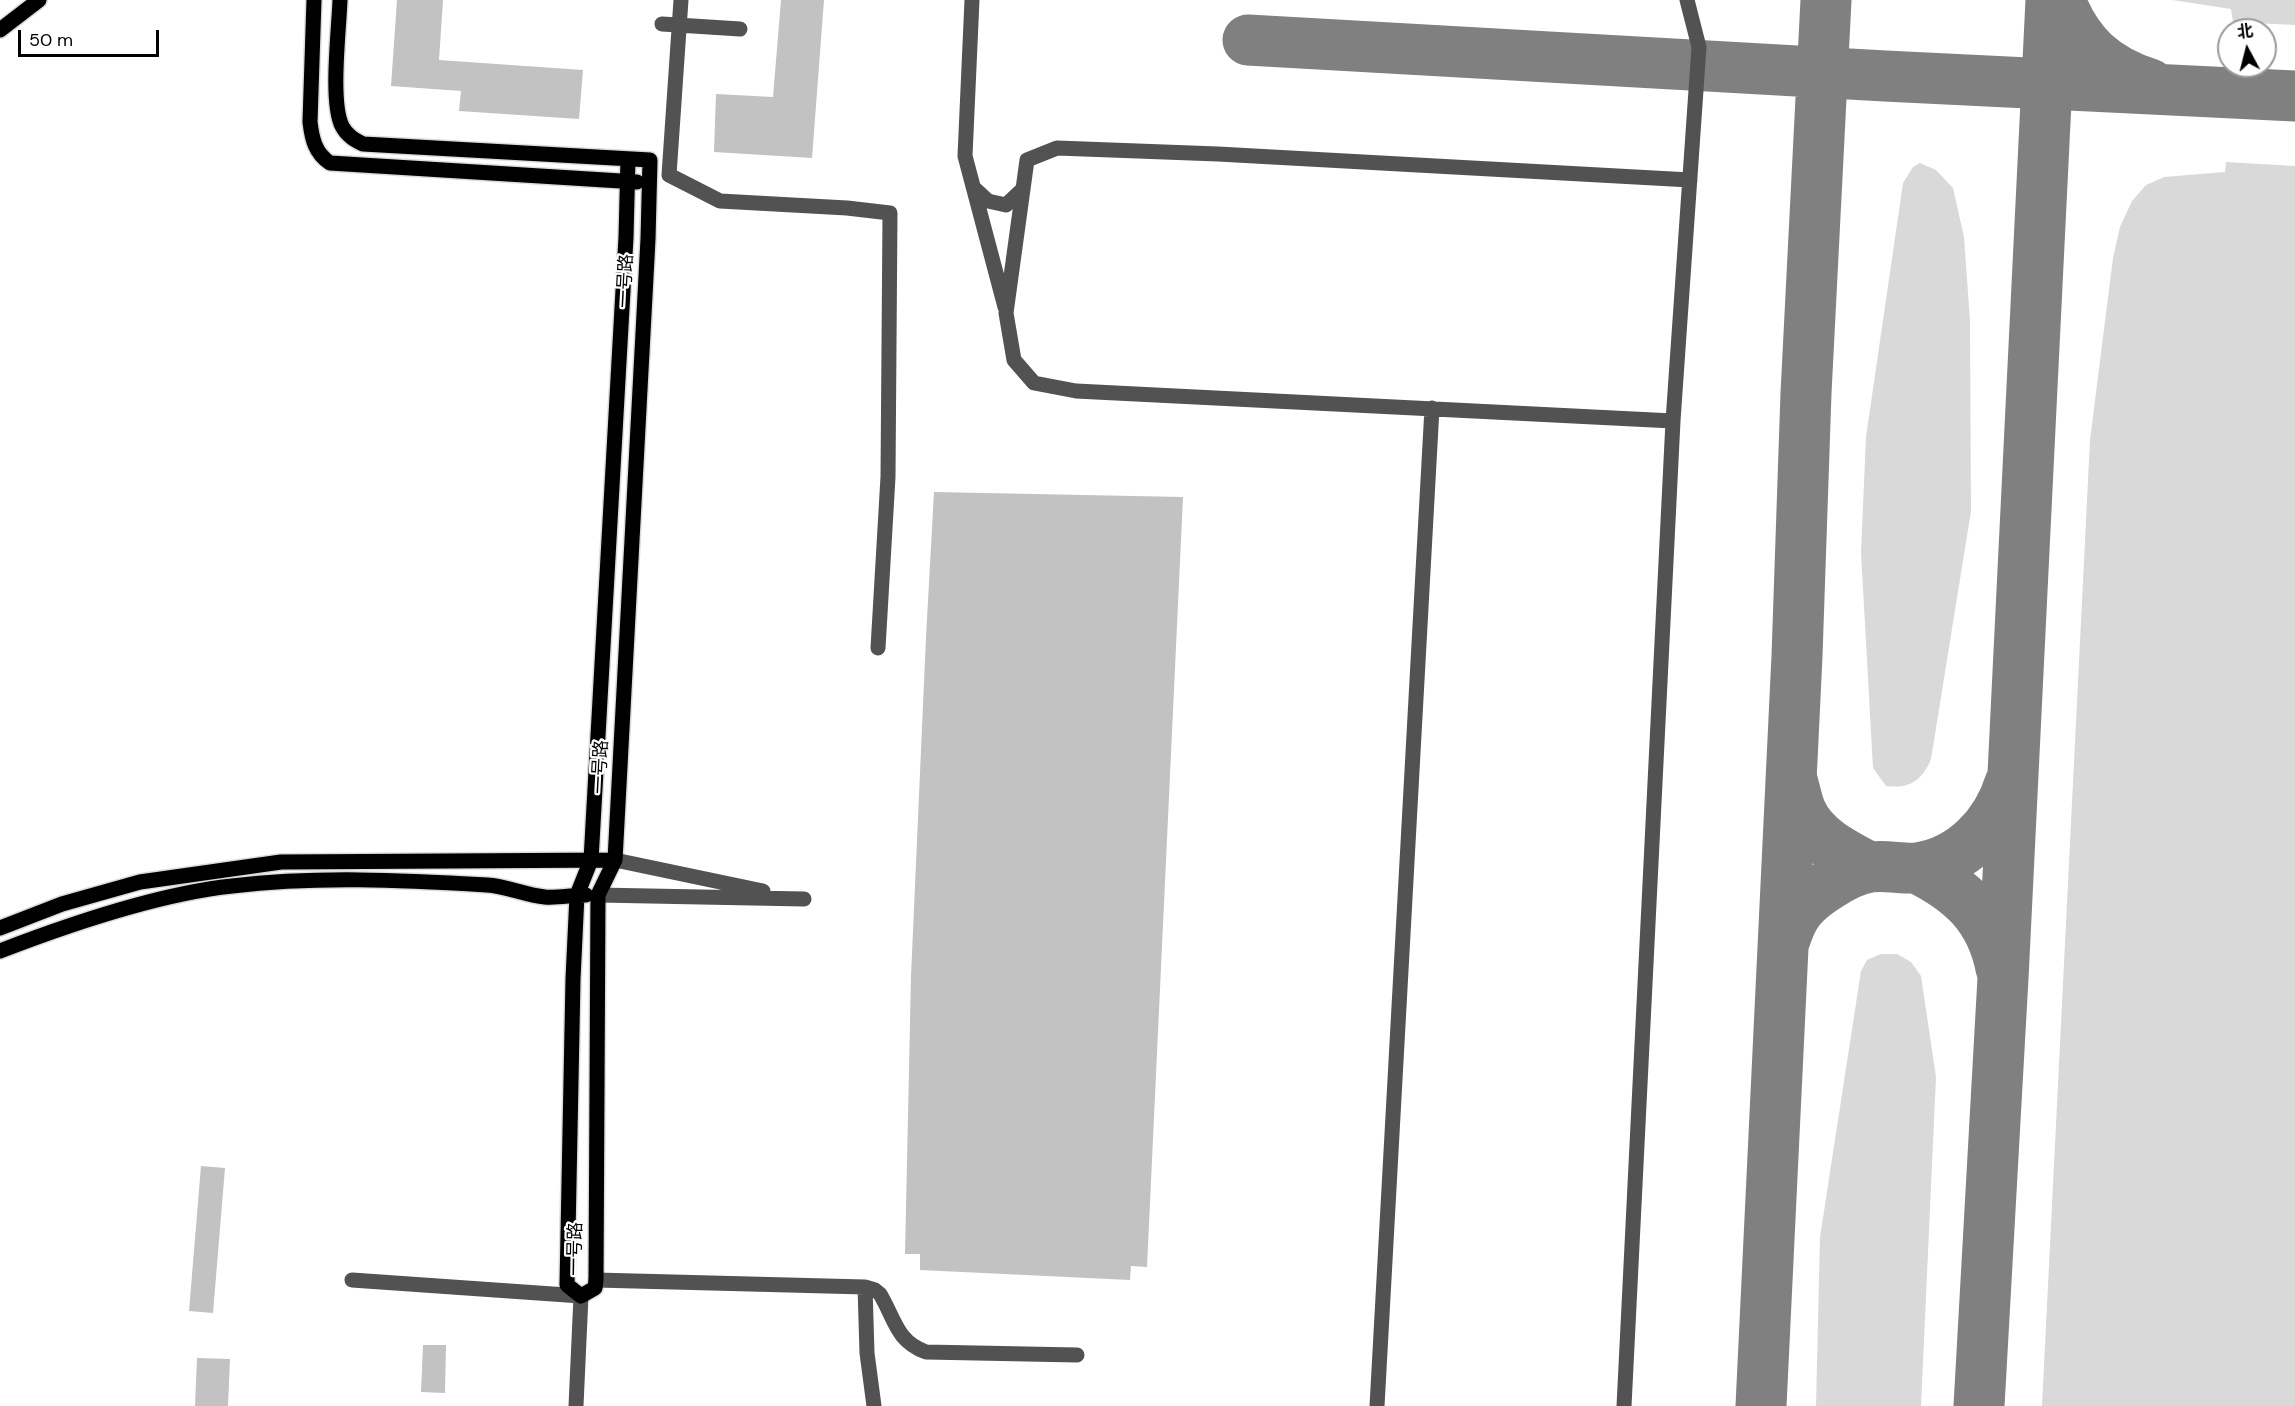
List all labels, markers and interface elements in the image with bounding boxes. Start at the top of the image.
scale bar [21,18,162,56]
north arrow [2217,18,2277,78]
text: 北 [2236,20,2254,43]
text: 50 m [29,28,73,52]
street label: 一号路 [614,253,638,309]
street label: 一号路 [589,739,613,795]
street label: 一号路 [565,1222,587,1276]

